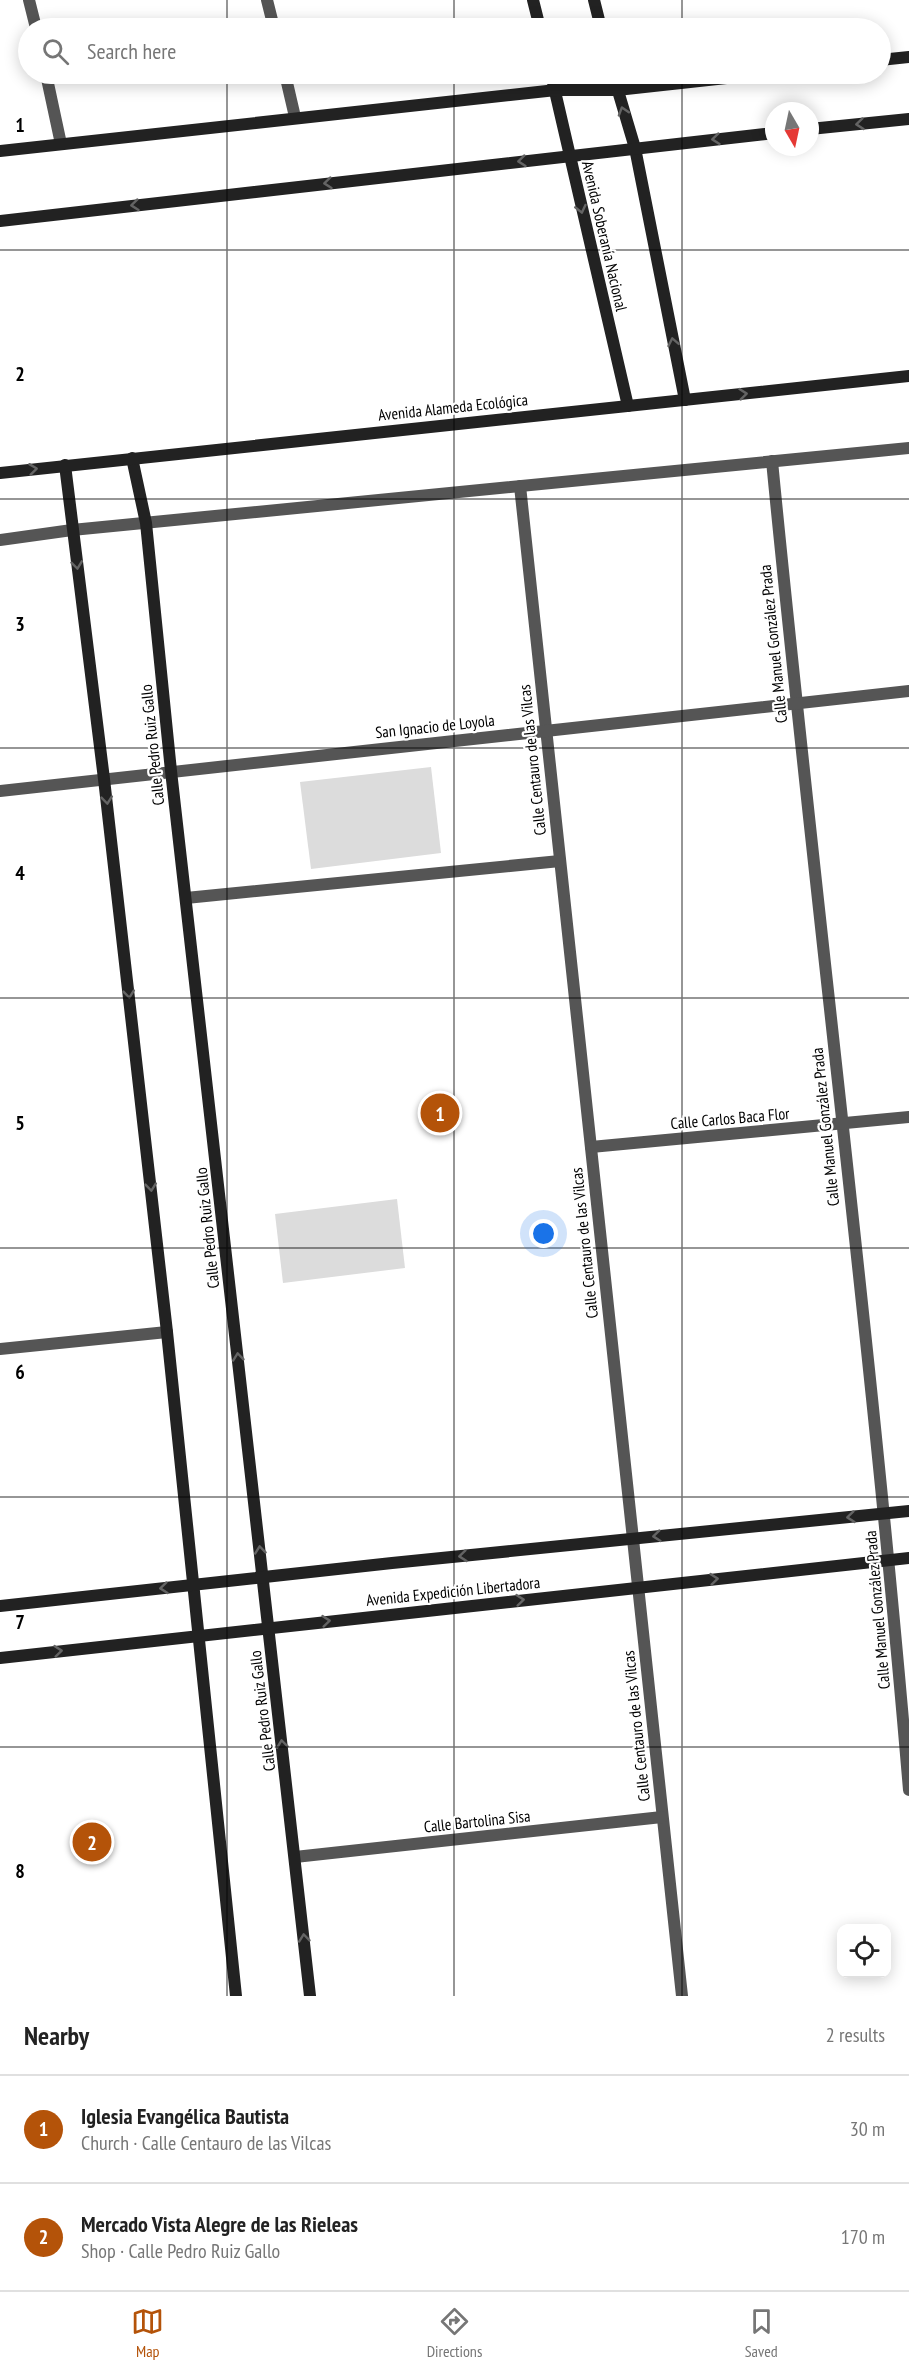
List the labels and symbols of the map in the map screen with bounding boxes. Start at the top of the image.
north arrow [765,102,819,156]
one-way arrow [618,106,631,117]
text: 1 [15,112,25,138]
one-way arrow [855,117,864,130]
one-way arrow [711,132,720,145]
one-way arrow [518,155,527,167]
street label: Avenida Soberanía Nacional [578,159,632,313]
one-way arrow [324,177,333,189]
one-way arrow [130,199,139,211]
one-way arrow [574,204,587,214]
one-way arrow [667,338,680,348]
text: 2 [15,361,25,387]
one-way arrow [738,388,747,401]
street label: Avenida Alameda Ecológica [377,389,529,425]
one-way arrow [28,463,37,475]
one-way arrow [70,560,82,569]
street label: Calle Manuel González Prada [755,564,791,724]
text: 3 [15,611,25,637]
street label: Calle Pedro Ruiz Gallo [136,683,168,806]
street label: Calle Centauro de las Vilcas [514,684,550,836]
street label: San Ignacio de Loyola [374,710,496,742]
one-way arrow [100,795,113,804]
text: 4 [15,860,25,886]
one-way arrow [122,989,134,998]
street label: Calle Manuel González Prada [807,1047,843,1207]
pin: 1 [420,1090,460,1136]
street label: Calle Carlos Baca Flor [670,1103,791,1133]
text: 5 [15,1110,25,1136]
street label: Calle Pedro Ruiz Gallo [191,1166,223,1289]
street label: Calle Centauro de las Vilcas [566,1167,602,1319]
one-way arrow [144,1183,156,1192]
your location [529,1219,558,1248]
one-way arrow [232,1352,245,1361]
text: 6 [15,1359,25,1385]
one-way arrow [846,1510,855,1523]
one-way arrow [652,1529,661,1542]
street label: Calle Manuel González Prada [860,1530,894,1690]
one-way arrow [254,1546,267,1555]
one-way arrow [458,1549,467,1562]
street label: Avenida Expedición Libertadora [365,1572,541,1610]
one-way arrow [710,1573,719,1586]
one-way arrow [160,1581,169,1594]
one-way arrow [516,1594,525,1607]
text: 7 [15,1609,25,1635]
one-way arrow [322,1615,331,1628]
one-way arrow [54,1645,63,1658]
street label: Calle Pedro Ruiz Gallo [245,1649,279,1773]
street label: Calle Centauro de las Vilcas [618,1650,654,1802]
one-way arrow [276,1739,289,1749]
street label: Calle Bartolina Sisa [423,1805,531,1837]
pin: 2 [72,1820,112,1864]
text: 8 [15,1858,25,1884]
one-way arrow [298,1933,311,1942]

